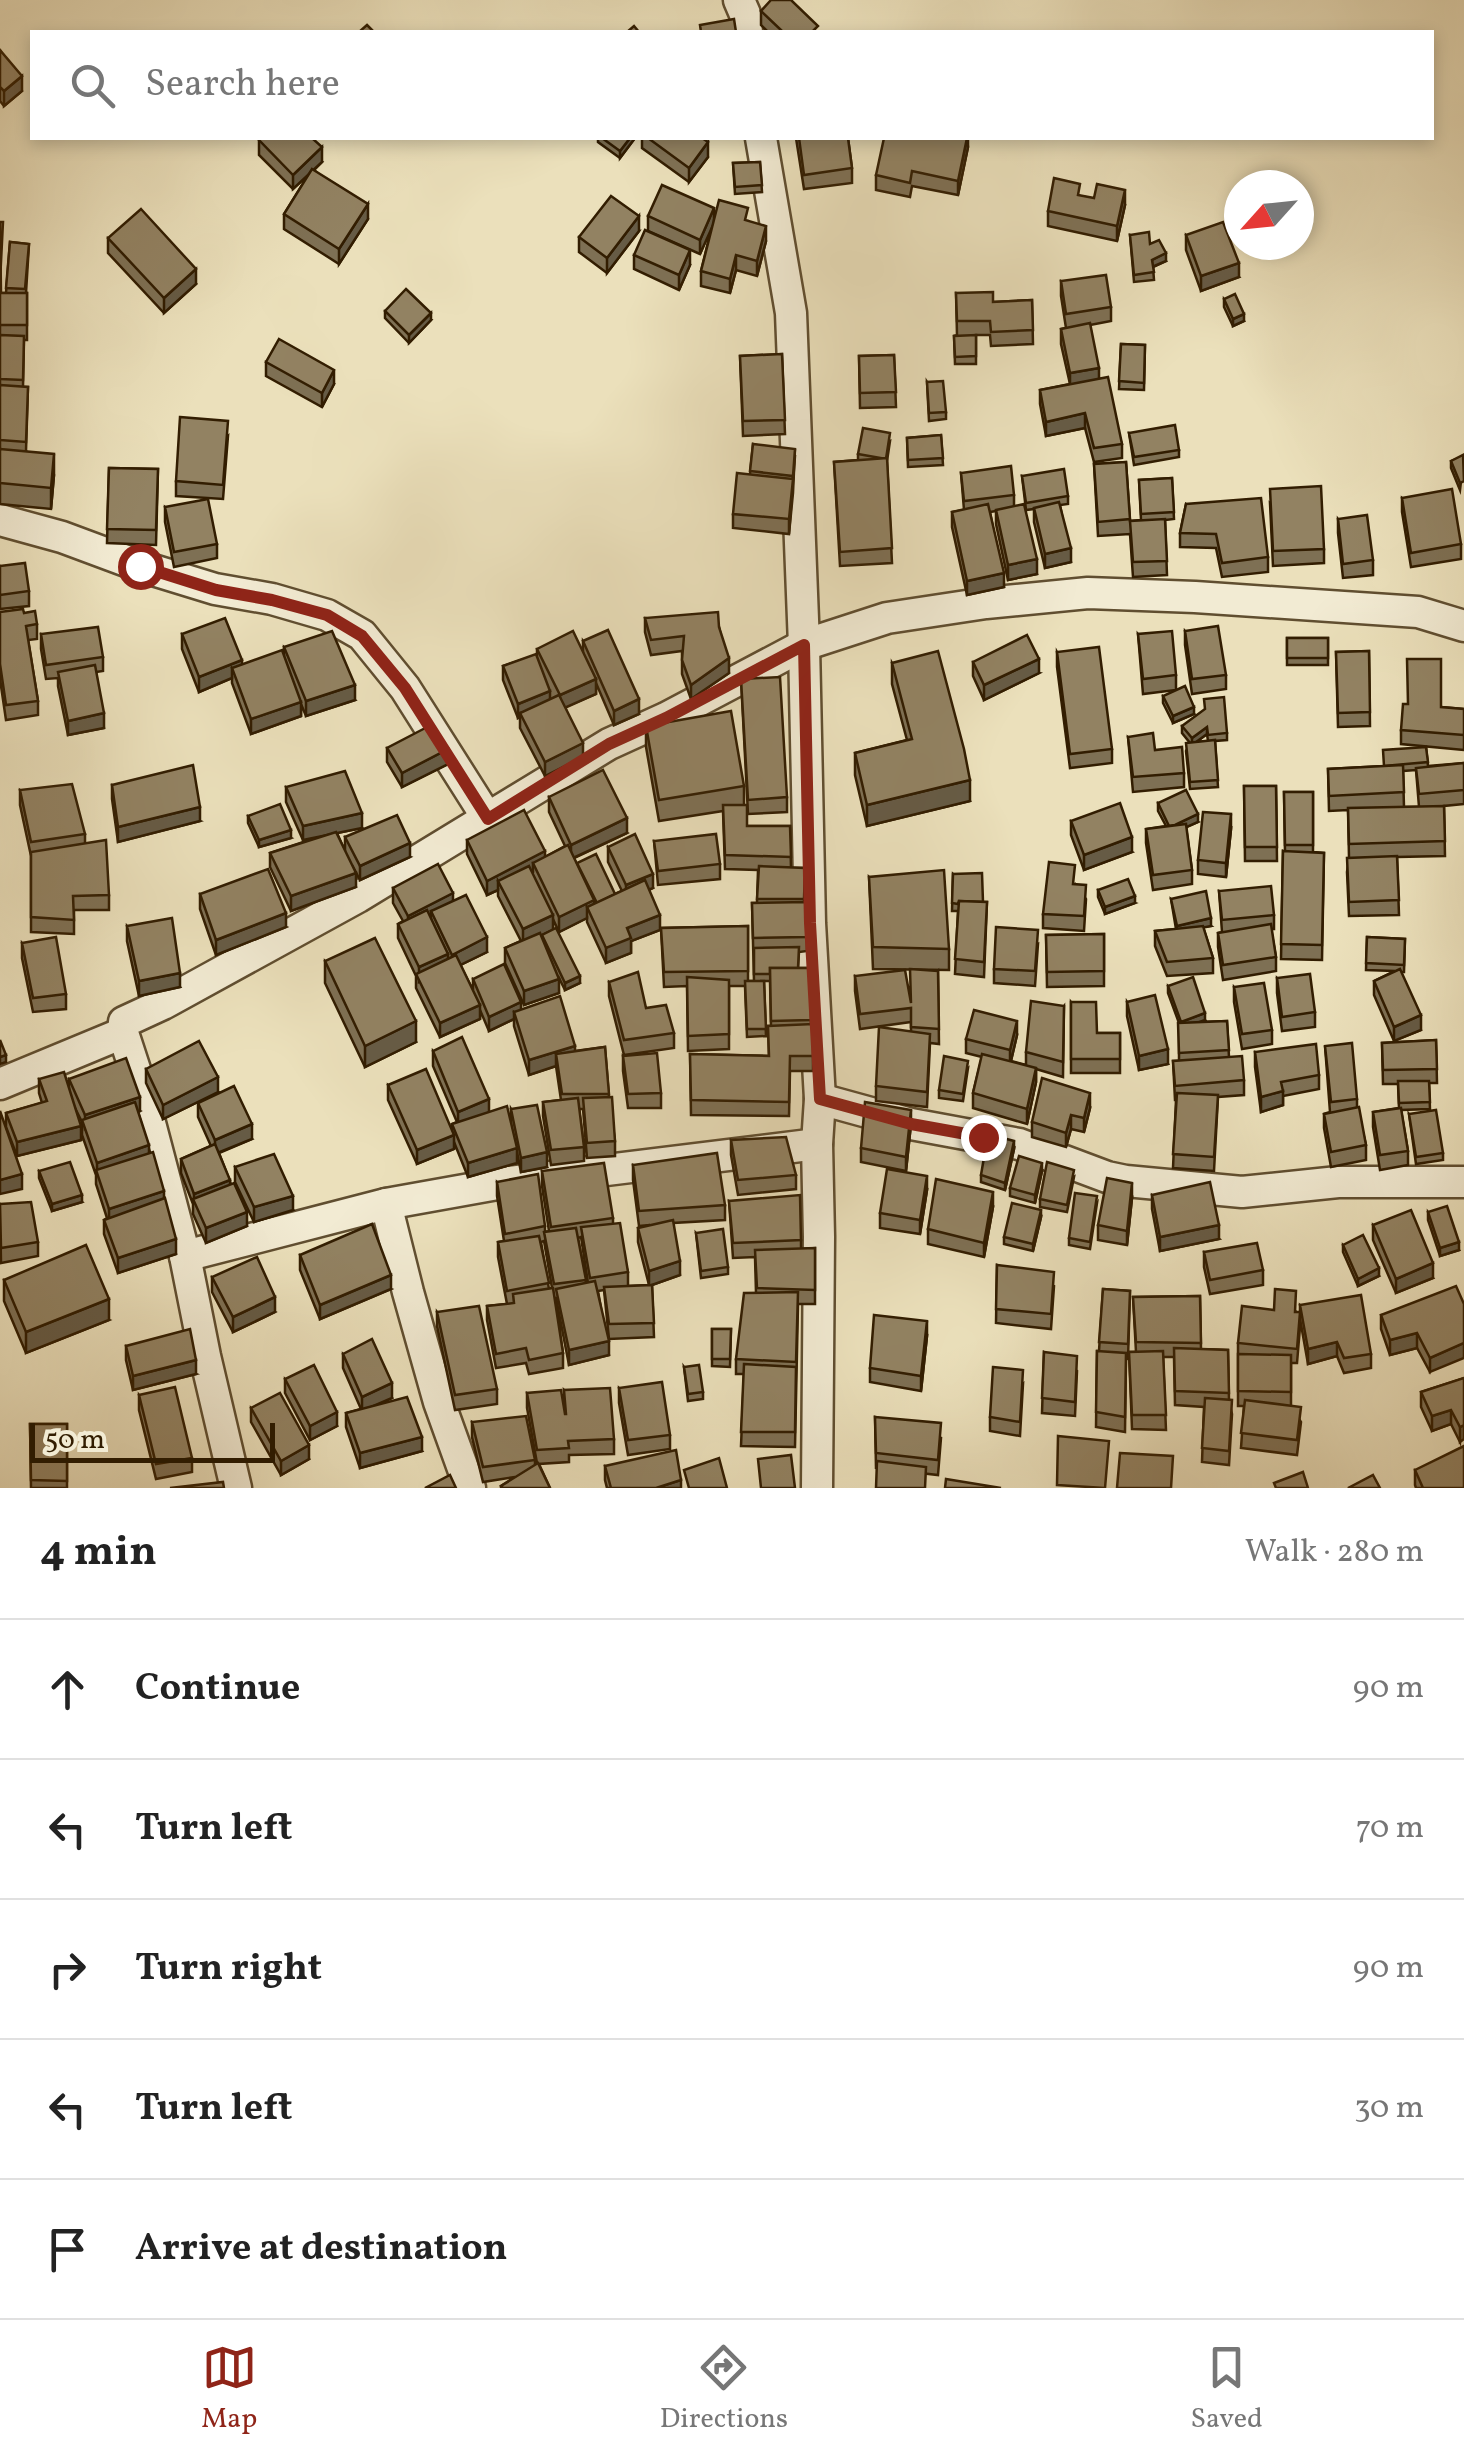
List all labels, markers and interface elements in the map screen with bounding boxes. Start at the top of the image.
search box [30,30,1434,140]
icon: search [65,58,120,113]
text: Search here [145,59,340,112]
north arrow [1224,170,1314,260]
route start [118,544,164,590]
route end [961,1115,1007,1161]
scale bar [30,1418,275,1462]
text: 50 m [45,1421,105,1460]
text: 4 min [40,1524,157,1583]
text: Walk · 280 m [1245,1531,1424,1575]
icon: ahead [40,1662,95,1717]
text: Continue [135,1663,300,1716]
text: 90 m [1353,1667,1424,1711]
icon: left [40,1802,95,1857]
text: Turn left [135,1803,292,1856]
text: 70 m [1356,1807,1424,1851]
icon: right [40,1942,95,1997]
text: Turn right [135,1943,322,1996]
text: 90 m [1353,1947,1424,1991]
icon: left [40,2082,95,2137]
text: Turn left [135,2083,292,2136]
text: 30 m [1354,2087,1424,2131]
icon: arrive [40,2222,95,2277]
text: Arrive at destination [135,2223,508,2276]
tab: Map [201,2340,257,2439]
tab: Directions [660,2340,788,2439]
tab: Saved [1191,2340,1263,2439]

